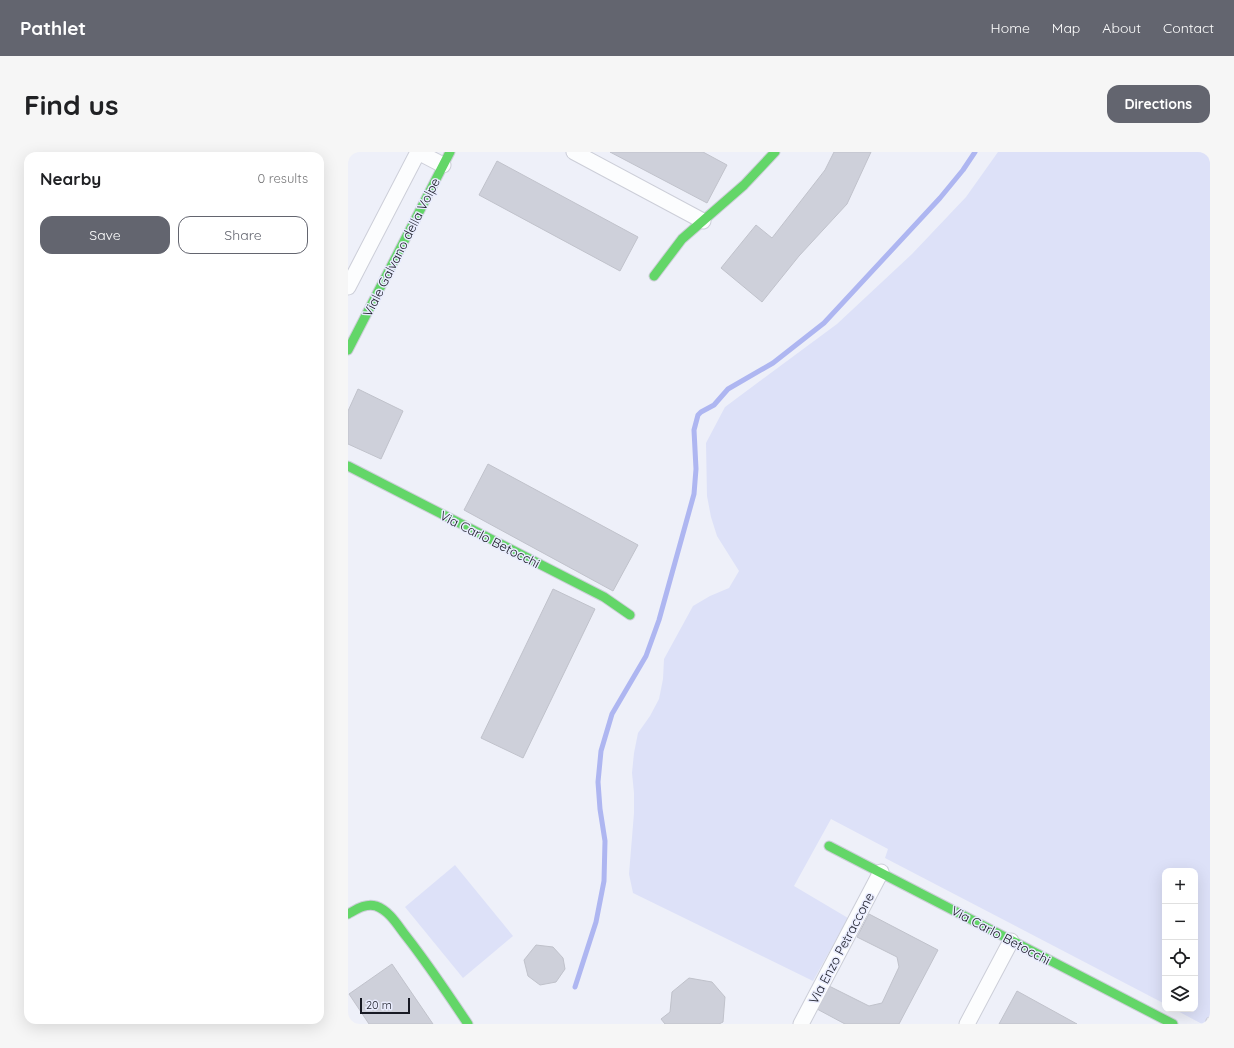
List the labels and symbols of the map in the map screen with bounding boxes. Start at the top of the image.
street label: Viale Galvano della Volpe [359,175,443,319]
street label: Via Carlo Betocchi [437,507,543,571]
street label: Via Enzo Petraccone [805,890,877,1006]
street label: Via Carlo Betocchi [949,902,1053,968]
scale bar [360,996,410,1015]

